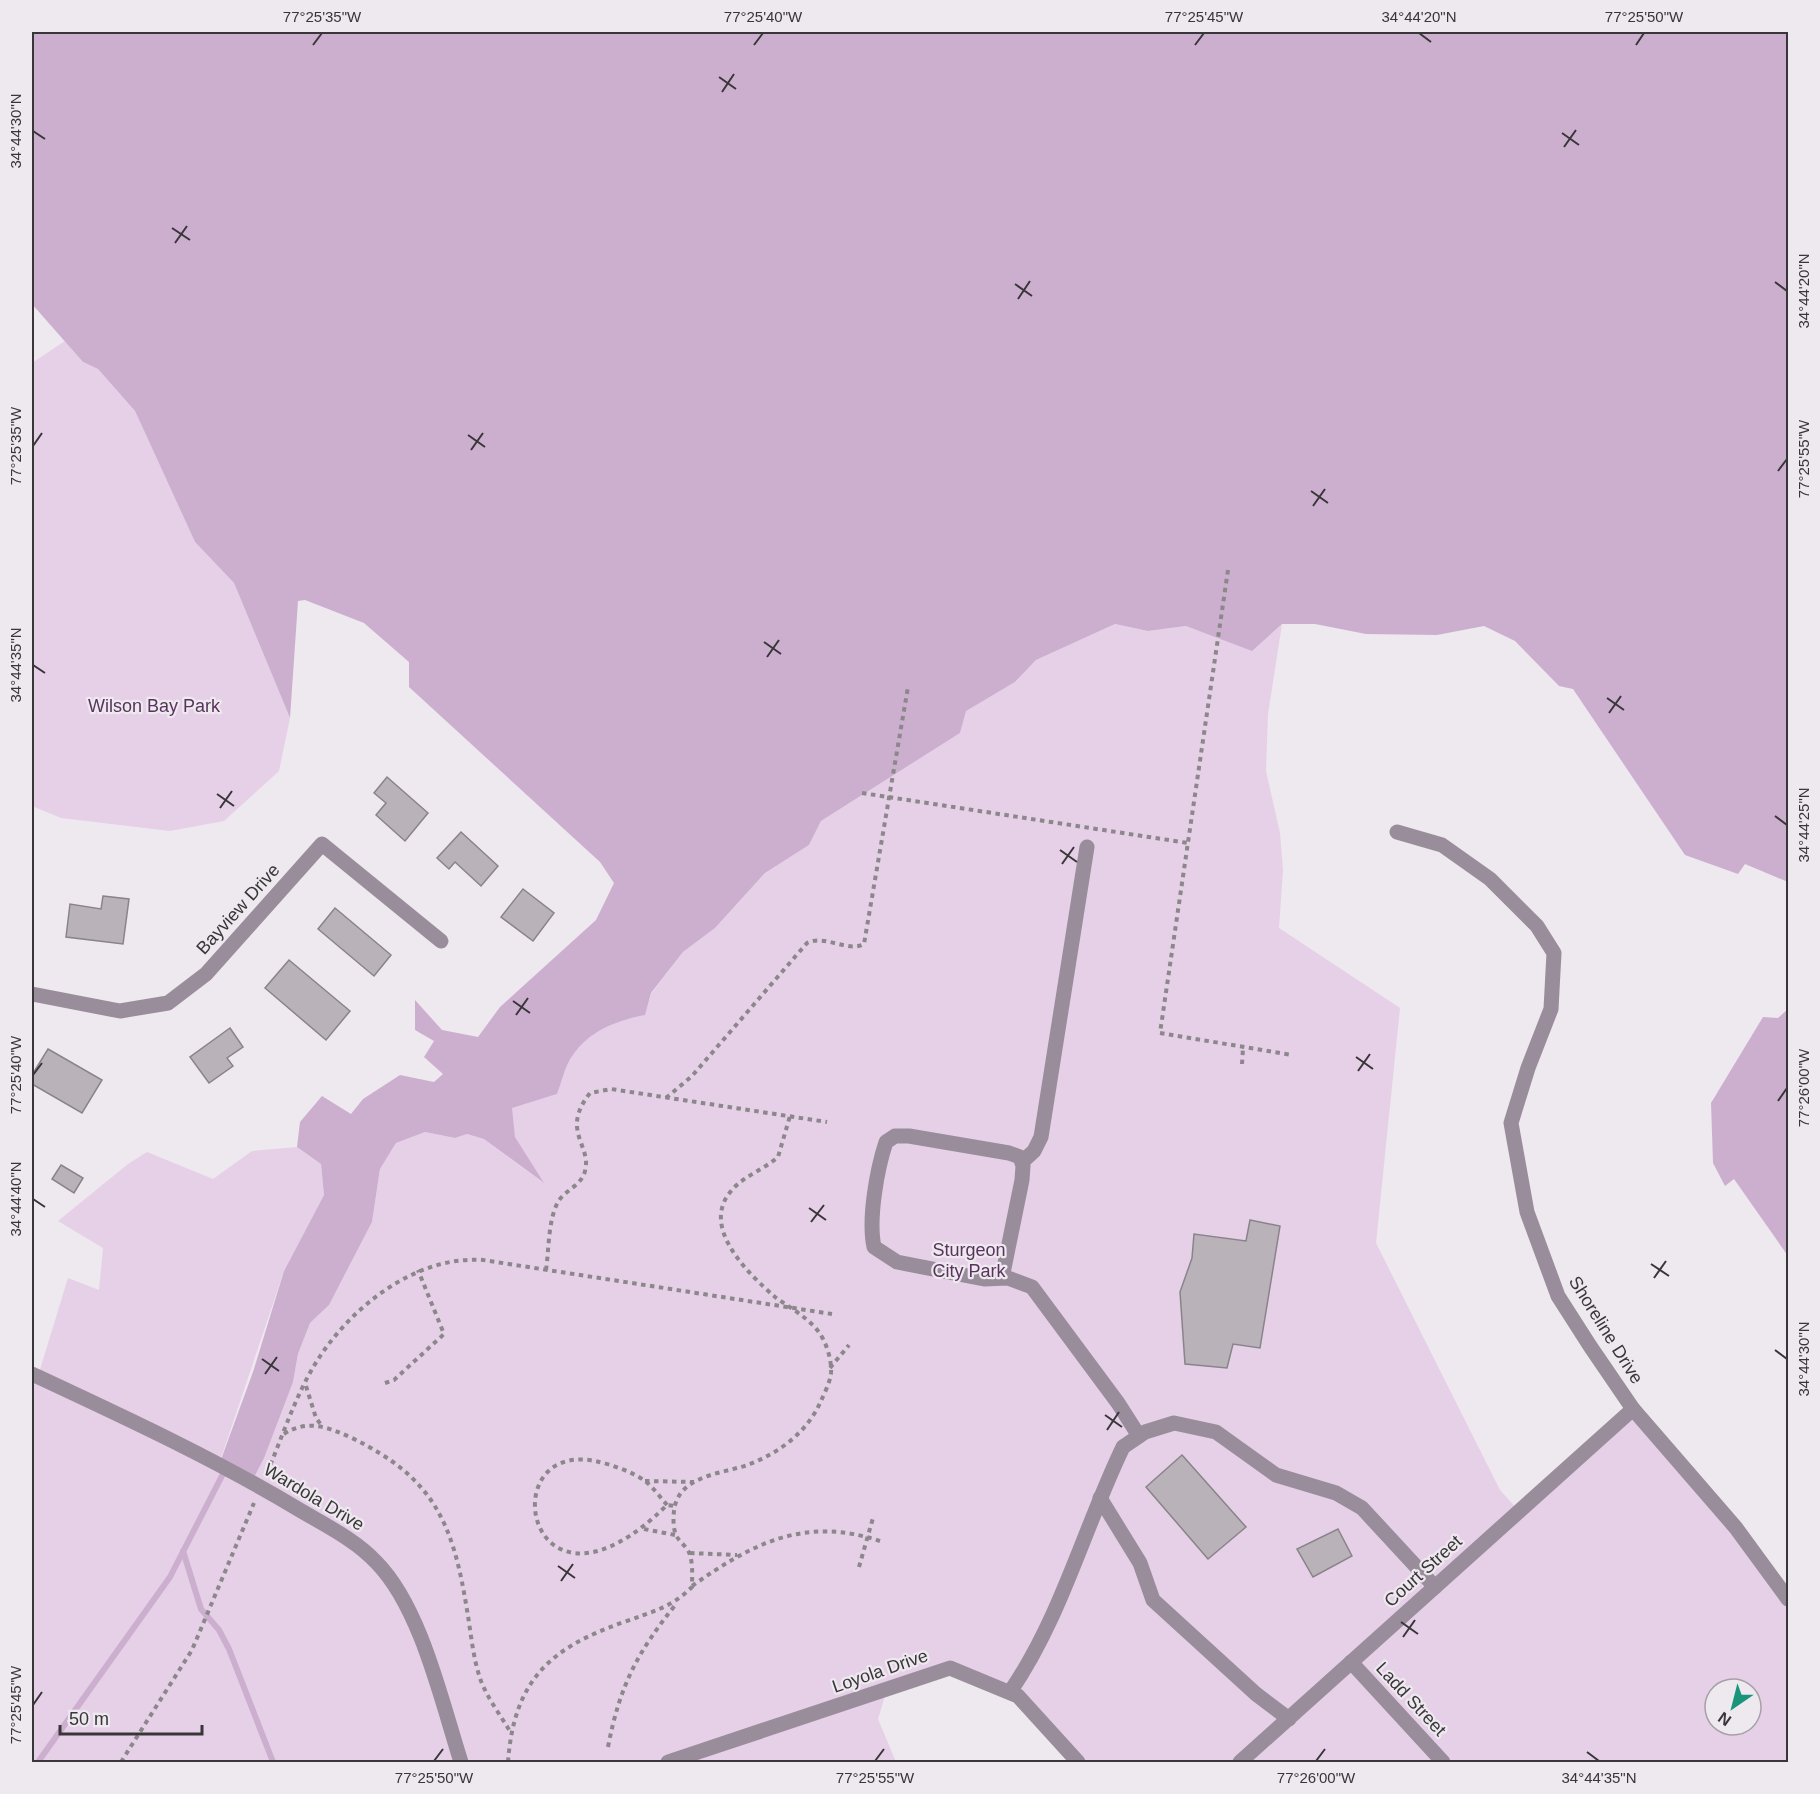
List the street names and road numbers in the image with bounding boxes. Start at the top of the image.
street label: Bayview Drive [192,860,284,958]
street label: Shoreline Drive [1565,1273,1647,1387]
street label: Wardola Drive [260,1459,368,1535]
street label: Court Street [1380,1531,1466,1611]
street label: Loyola Drive [829,1645,931,1697]
street label: Ladd Street [1372,1658,1450,1740]

